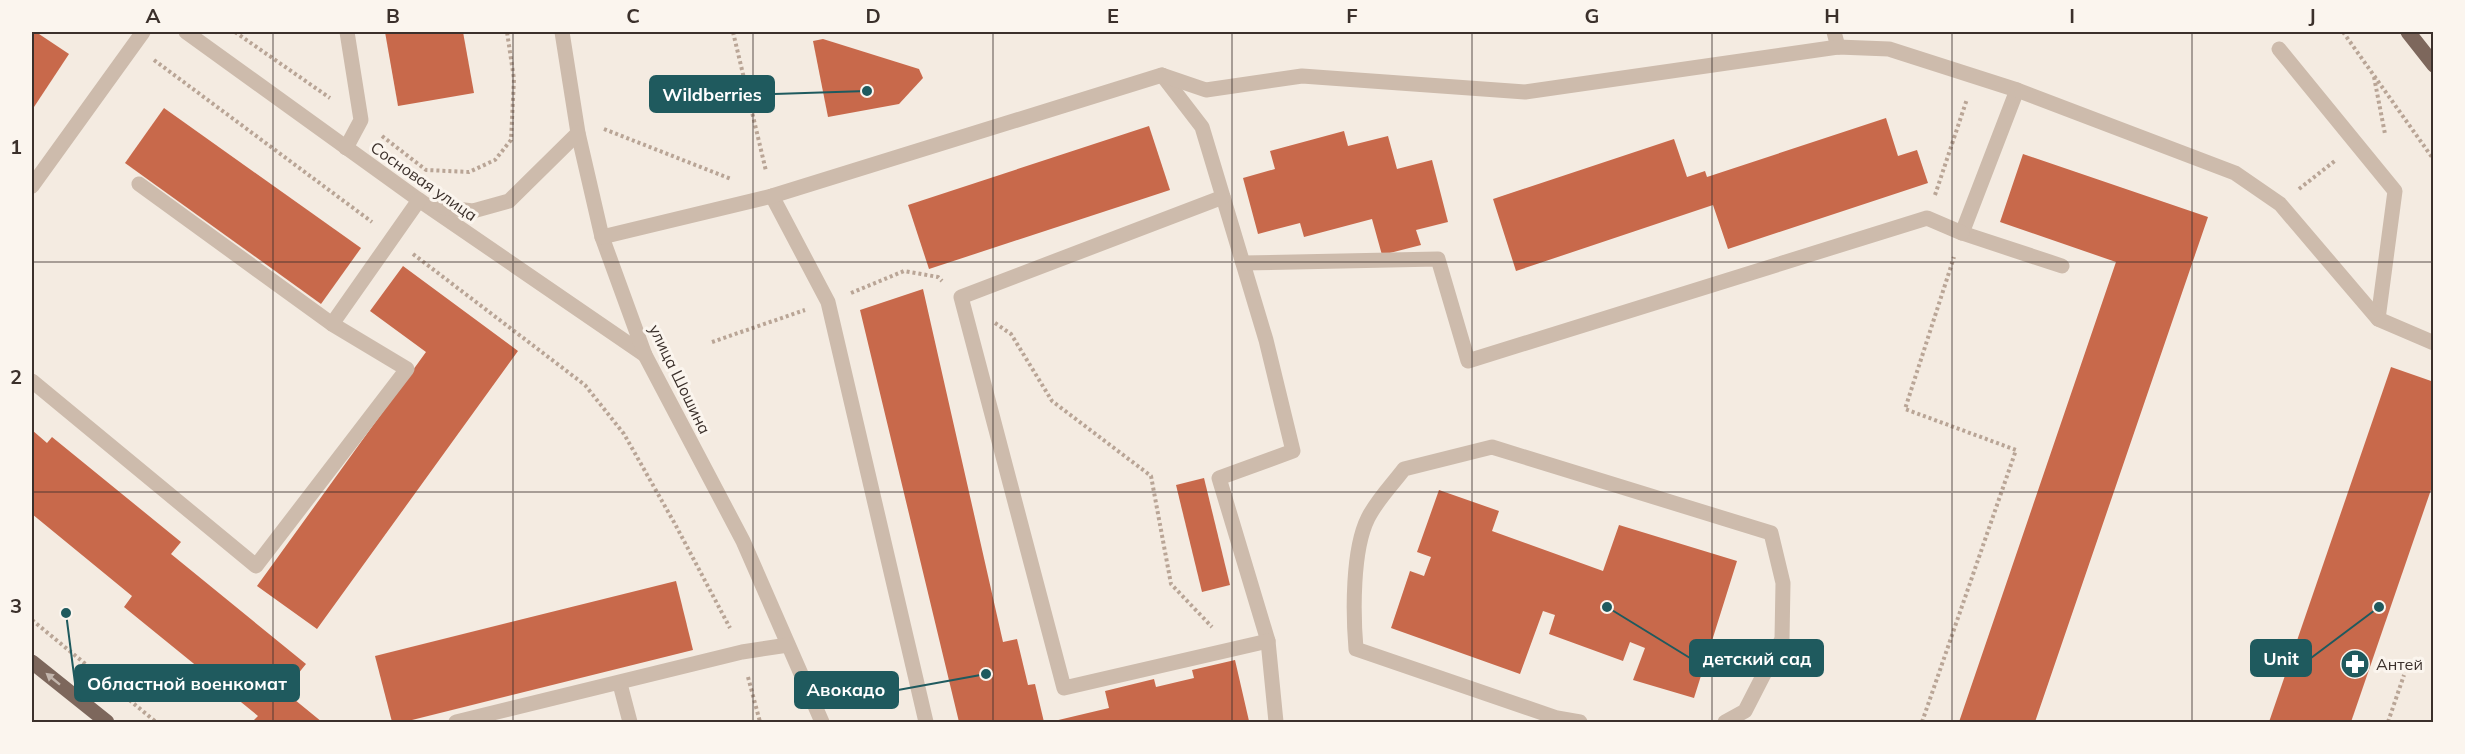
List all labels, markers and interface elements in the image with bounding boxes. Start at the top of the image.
text: A [146,3,161,28]
text: B [386,3,400,28]
text: C [626,3,640,28]
text: D [865,3,881,28]
text: E [1107,3,1119,28]
text: F [1346,3,1358,28]
text: G [1585,3,1599,28]
text: H [1824,3,1840,28]
text: I [2069,3,2075,28]
text: J [2308,3,2316,28]
callout: Wildberries [650,76,774,112]
text: Wildberries [662,83,762,106]
text: 1 [10,134,22,159]
street label: Сосновая улица [367,137,481,225]
street label: улица Шошина [645,321,715,437]
text: 2 [10,364,22,389]
text: 3 [10,593,22,618]
callout: детский сад [1690,640,1823,676]
callout: Unit [2251,640,2311,676]
text: детский сад [1703,647,1812,670]
text: Unit [2263,647,2299,670]
pharmacy icon: Антей [2339,648,2371,680]
place label: Антей [2376,654,2423,674]
callout: Областной военкомат [75,665,299,701]
text: Областной военкомат [87,672,287,695]
callout: Авокадо [795,672,898,708]
one-way arrow [45,673,61,686]
text: Авокадо [807,678,885,701]

